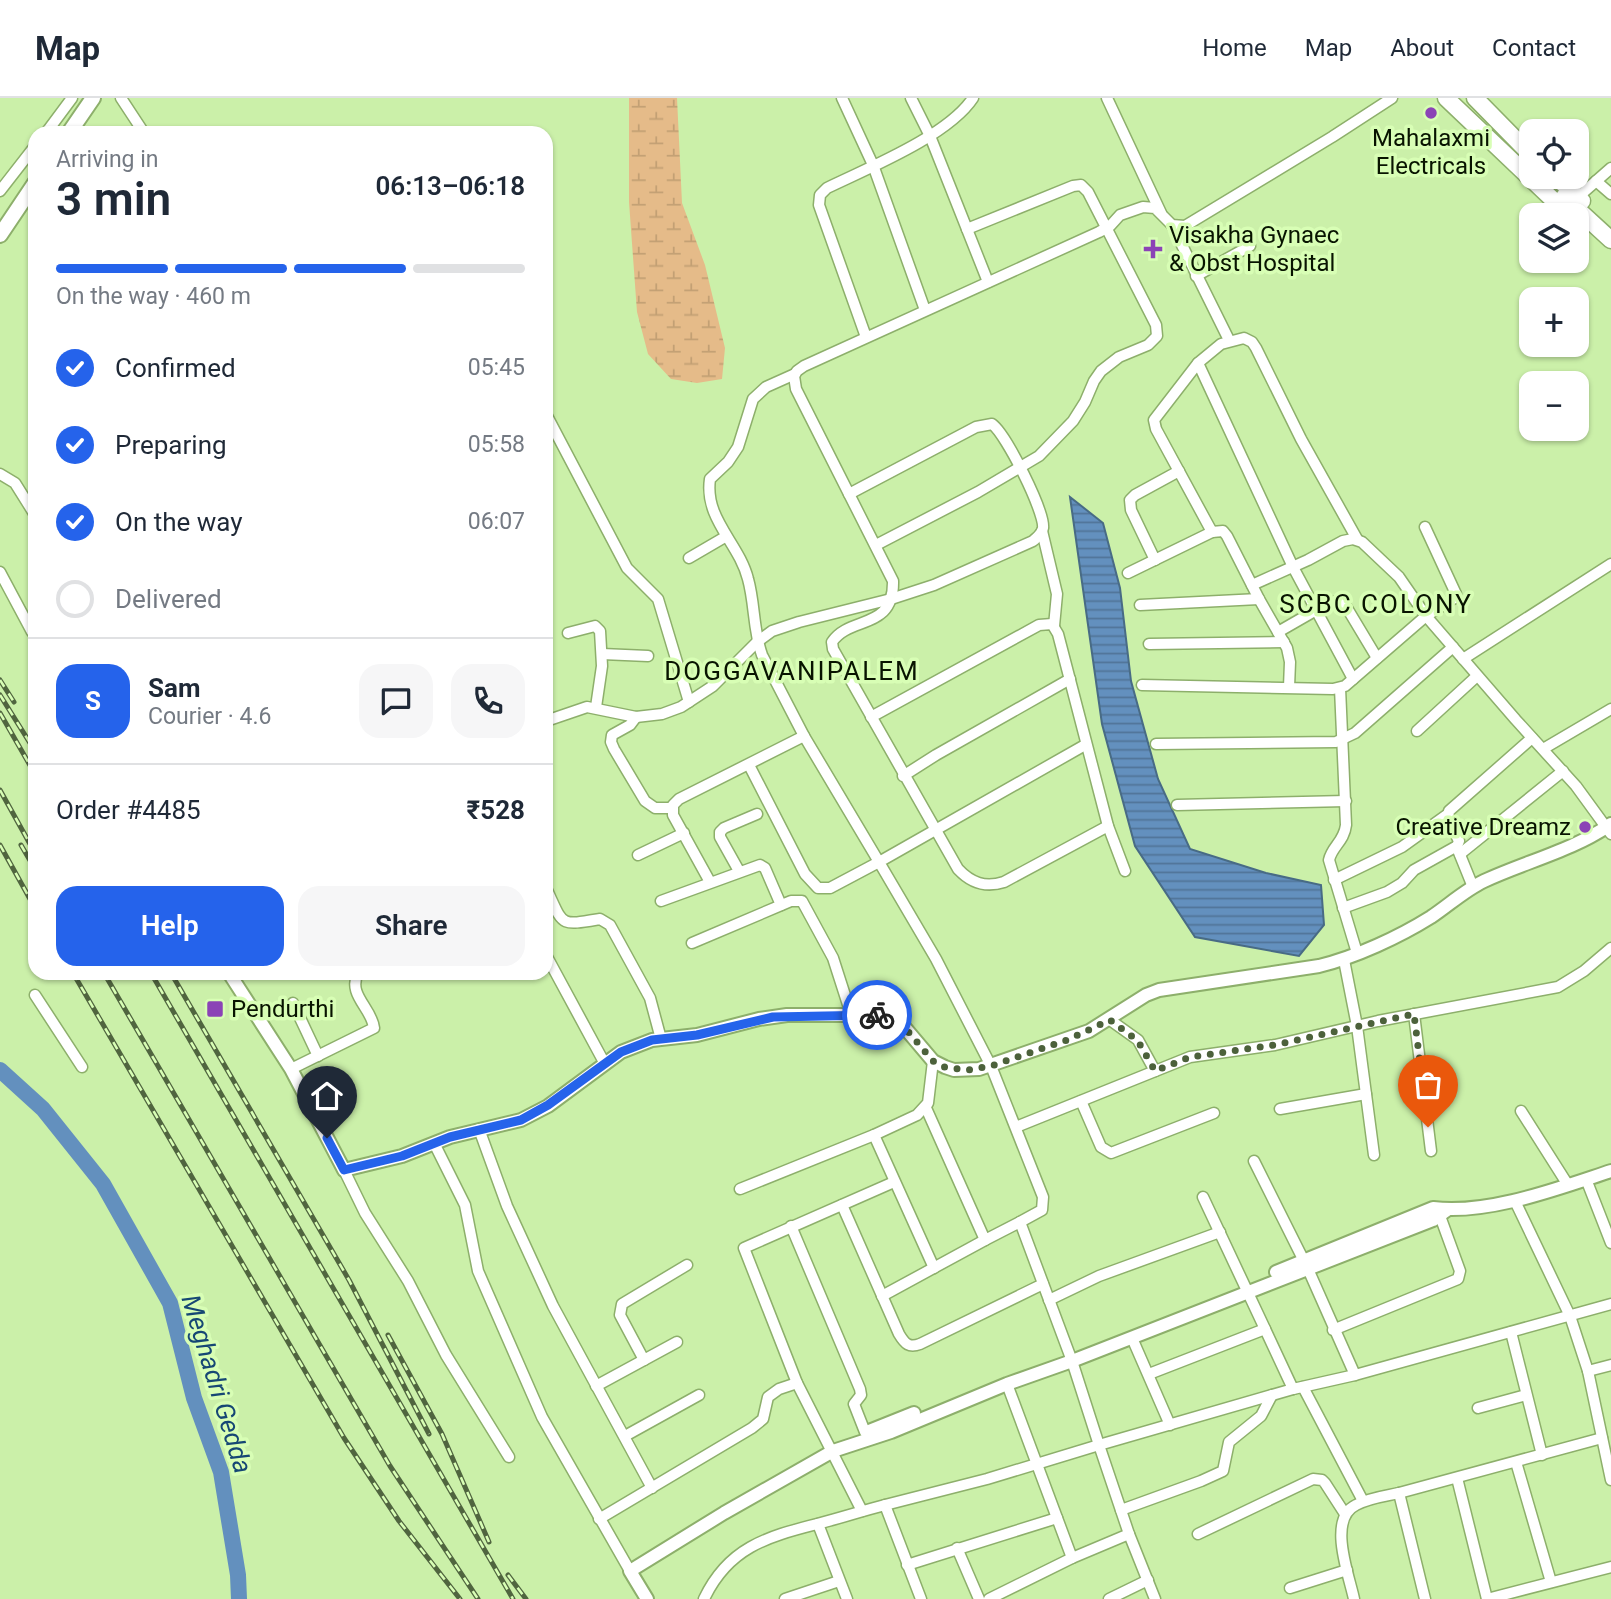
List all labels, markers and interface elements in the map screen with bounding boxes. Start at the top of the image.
text: Map [35,29,100,68]
text: Home [1202,34,1267,62]
text: Map [1305,34,1352,62]
text: About [1390,34,1454,62]
text: Contact [1492,34,1576,62]
marker: Mahalaxmi Electricals [1423,105,1439,121]
map controls [1519,119,1589,441]
button: locate [1519,119,1589,189]
place label: Mahalaxmi Electricals [1372,124,1490,180]
text: Arriving in [56,146,159,173]
text: 06:13–06:18 [375,171,525,201]
text: 3 min [56,172,171,226]
button: layers [1519,203,1589,273]
place label: Visakha Gynaec & Obst Hospital [1169,221,1339,277]
marker: Visakha Gynaec & Obst Hospital [1143,239,1163,259]
text: On the way · 460 m [56,283,251,310]
button: + [1519,287,1589,357]
icon: check [56,349,94,387]
text: Confirmed [115,353,236,383]
text: 05:45 [468,354,525,381]
button: − [1519,371,1589,441]
icon: check [56,426,94,464]
text: Preparing [115,430,227,460]
text: 05:58 [468,431,525,458]
icon: check [56,503,94,541]
text: On the way [115,507,243,537]
text: 06:07 [468,508,525,535]
text: Delivered [115,584,222,614]
district label: SCBC COLONY [1279,589,1473,619]
district label: DOGGAVANIPALEM [664,656,920,686]
button: chat [359,664,433,738]
button: phone [451,664,525,738]
text: Sam [148,673,200,703]
text: S [85,686,101,716]
text: Courier · 4.6 [148,703,271,730]
text: Order #4485 [56,795,201,825]
text: ₹528 [467,795,525,825]
place label: Creative Dreamz [1395,813,1571,841]
marker: Creative Dreamz [1577,819,1593,835]
button: Help [56,886,284,966]
button: Share [298,886,525,966]
courier [842,980,912,1050]
place label: Pendurthi [231,995,334,1023]
icon: bike [858,996,896,1034]
marker: Pendurthi [205,999,225,1019]
pin [1398,1055,1458,1127]
pin [297,1066,357,1138]
icon: bag [1409,1066,1447,1104]
icon: home [308,1077,346,1115]
water label: Meghadri Gedda [176,1291,258,1477]

